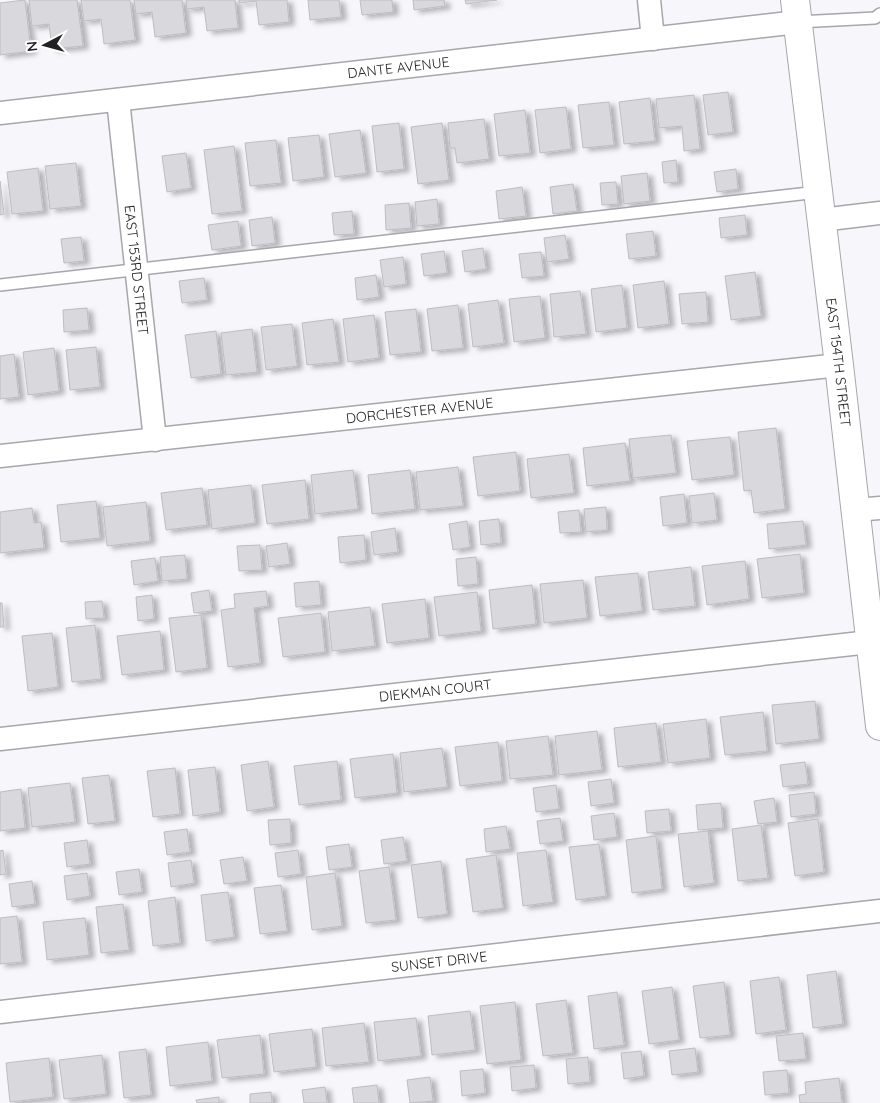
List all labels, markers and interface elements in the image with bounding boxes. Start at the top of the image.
north arrow [20,20,70,70]
text: N [23,40,42,52]
street label: DANTE AVENUE [346,53,451,82]
street label: EAST 153RD STREET [120,204,153,336]
street label: EAST 154TH STREET [822,297,855,428]
street label: DORCHESTER AVENUE [345,394,494,427]
street label: DIEKMAN COURT [378,675,493,706]
street label: SUNSET DRIVE [390,947,488,976]

